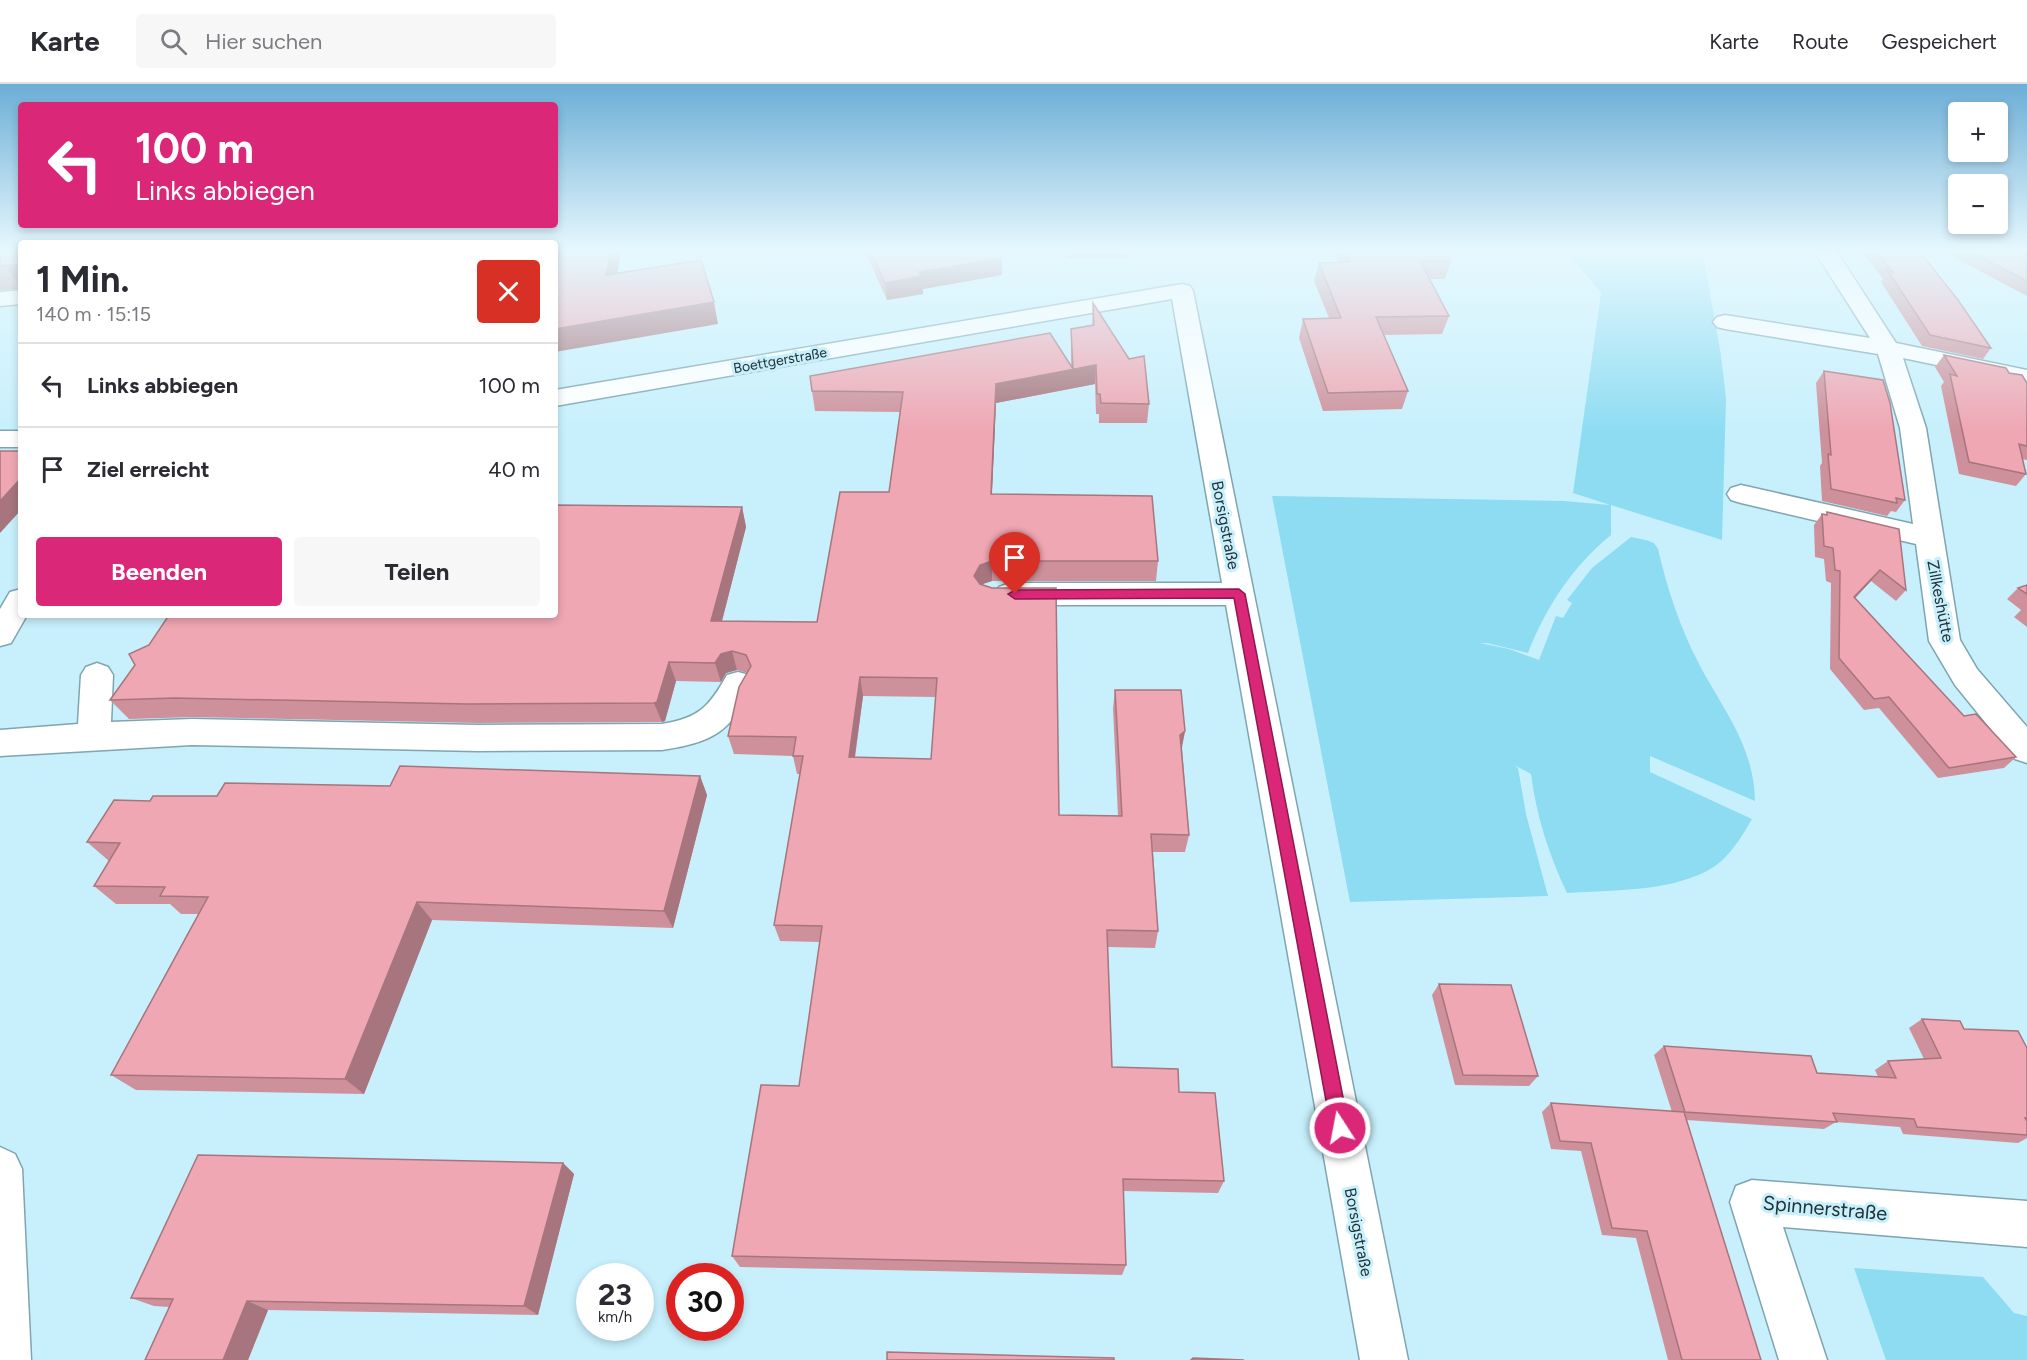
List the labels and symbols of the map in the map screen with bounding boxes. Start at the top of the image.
street label: Boettgerstraße [732,344,829,377]
street label: Borsigstraße [1208,479,1243,571]
pin [989,532,1040,594]
street label: Zillkeshütte [1923,558,1958,644]
position arrow [1308,1096,1372,1160]
street label: Borsigstraße [1341,1186,1376,1278]
street label: Spinnerstraße [1762,1191,1888,1225]
speed limit sign: 30 [666,1263,744,1341]

